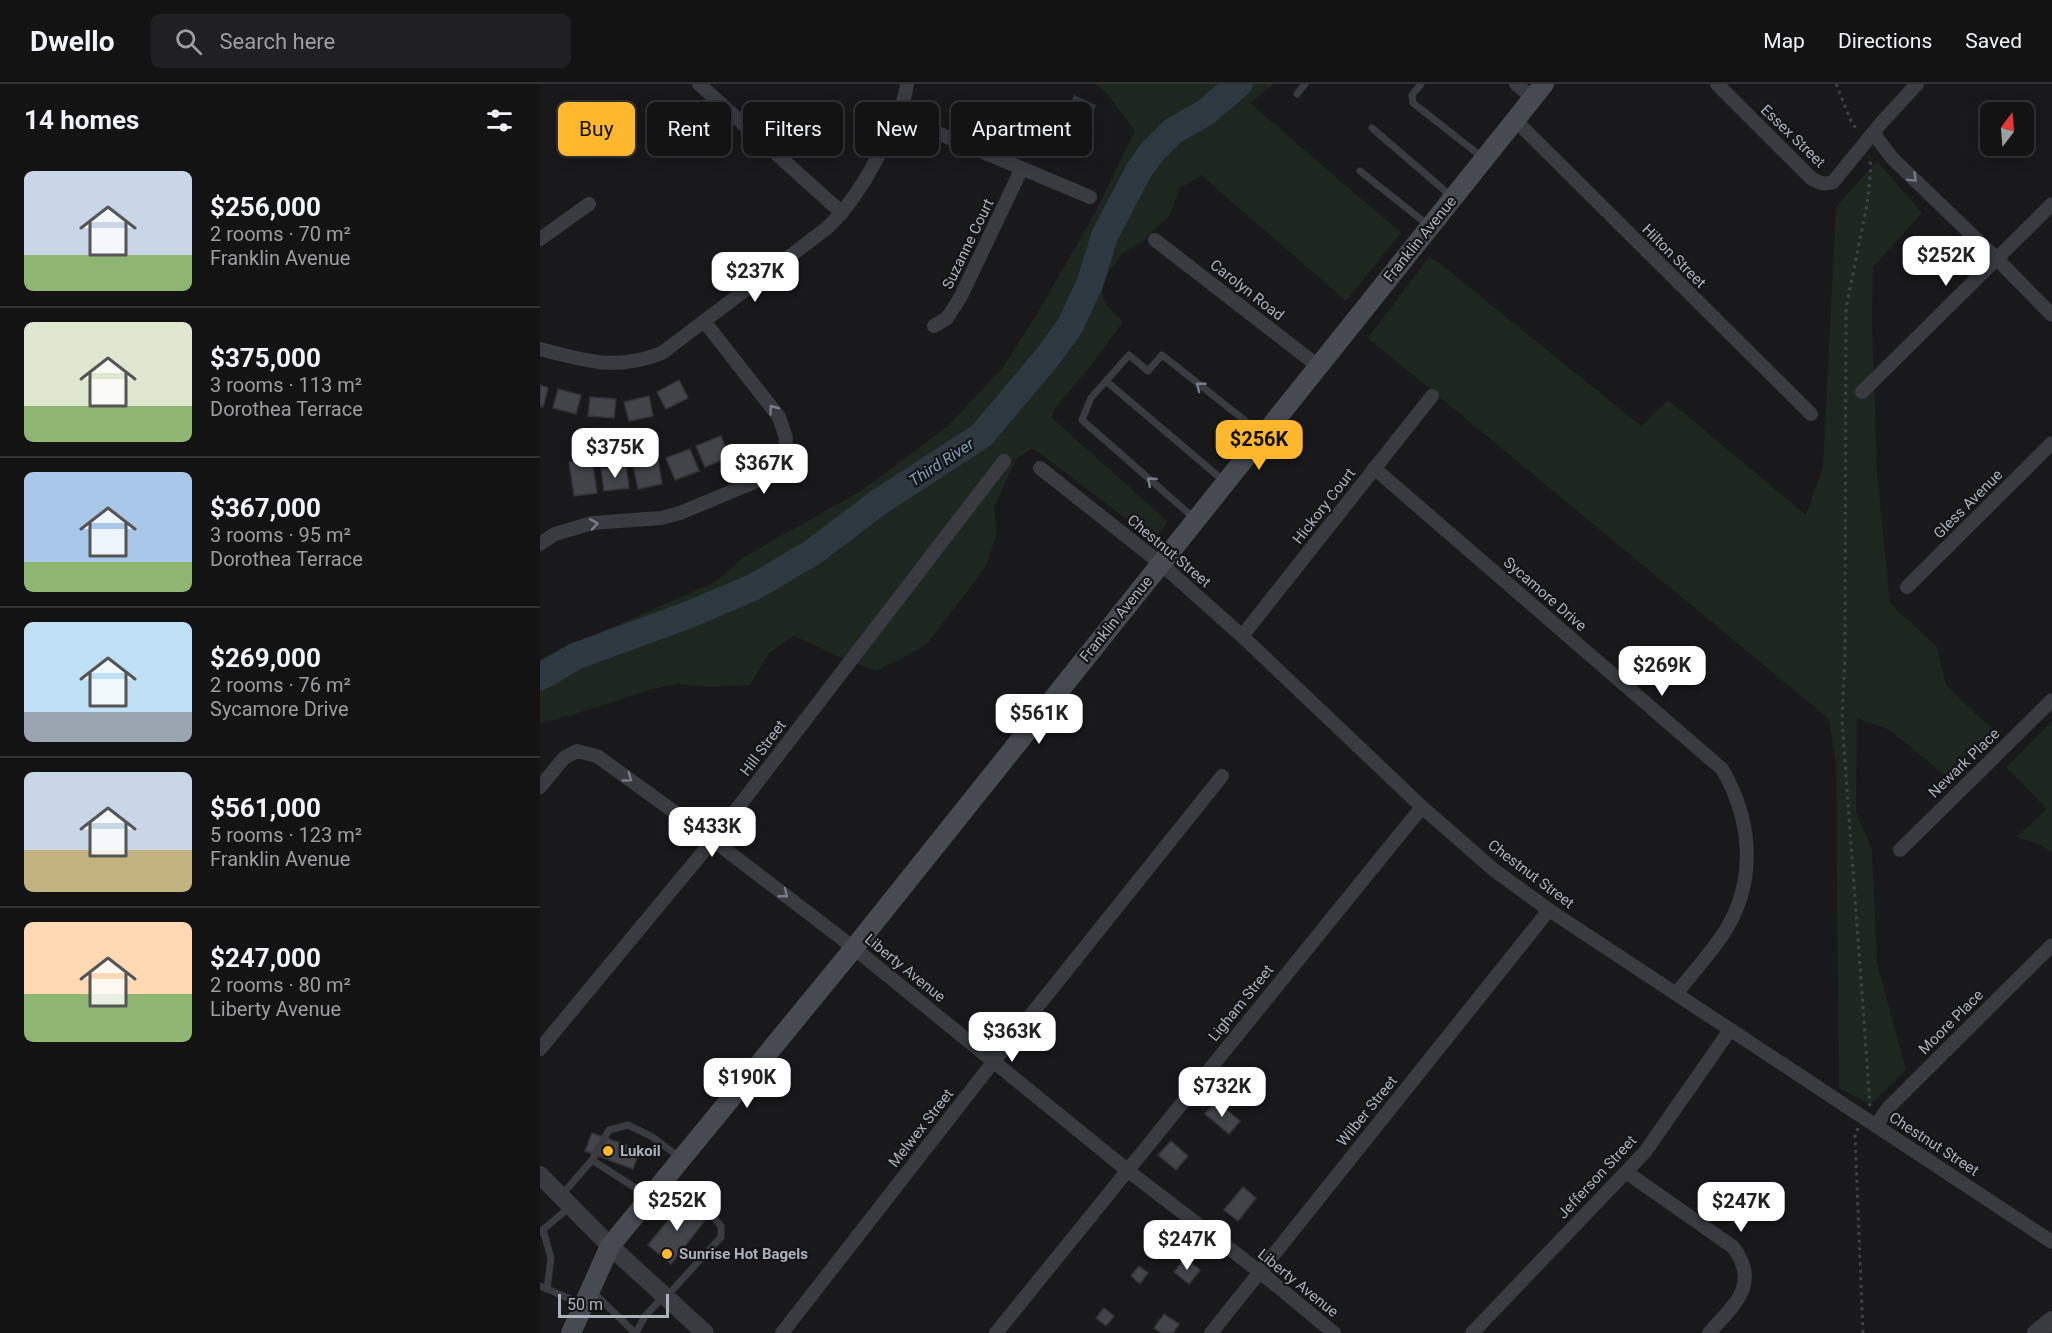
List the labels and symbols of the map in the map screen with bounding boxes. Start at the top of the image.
street label: Essex Street [1757,101,1829,171]
north arrow [1980,102,2034,156]
one-way arrow [1906,171,1916,182]
street label: Franklin Avenue [1380,192,1460,286]
street label: Suzanne Court [938,196,998,292]
street label: Hilton Street [1638,220,1710,292]
pin: $252K [1904,236,1988,287]
pin: $237K [713,252,797,303]
street label: Carolyn Road [1207,256,1287,324]
one-way arrow [1196,382,1207,393]
one-way arrow [770,405,781,416]
pin: $256K [1217,420,1301,471]
pin: $375K [573,428,657,479]
water label: Third River [905,434,978,490]
pin: $367K [722,444,806,495]
street label: Hickory Court [1289,464,1359,548]
street label: Gless Avenue [1930,466,2006,542]
one-way arrow [1147,477,1158,488]
street label: Chestnut Street [1124,511,1214,591]
one-way arrow [589,518,599,530]
street label: Sycamore Drive [1500,553,1590,635]
street label: Franklin Avenue [1076,572,1156,666]
pin: $269K [1620,646,1704,697]
pin: $561K [997,694,1081,745]
street label: Hill Street [736,717,790,779]
street label: Newark Place [1925,725,2003,801]
one-way arrow [621,771,632,782]
pin: $433K [670,807,754,858]
street label: Chestnut Street [1484,836,1578,912]
one-way arrow [777,887,788,898]
street label: Liberty Avenue [861,930,949,1006]
street label: Ligham Street [1205,961,1277,1045]
street label: Moore Place [1915,986,1987,1058]
pin: $363K [970,1012,1054,1063]
pin: $190K [705,1058,789,1109]
pin: $732K [1180,1067,1264,1118]
street label: Wilber Street [1333,1072,1401,1150]
street label: Melwex Street [885,1085,957,1171]
street label: Chestnut Street [1886,1108,1982,1180]
street label: Jefferson Street [1554,1132,1640,1222]
place label: Lukoil [620,1142,661,1160]
marker: Lukoil [601,1144,615,1158]
pin: $252K [635,1181,719,1232]
pin: $247K [1699,1182,1783,1233]
pin: $247K [1145,1220,1229,1271]
place label: Sunrise Hot Bagels [679,1245,808,1263]
street label: Liberty Avenue [1254,1245,1342,1321]
marker: Sunrise Hot Bagels [660,1247,674,1261]
scale bar [558,1291,669,1318]

